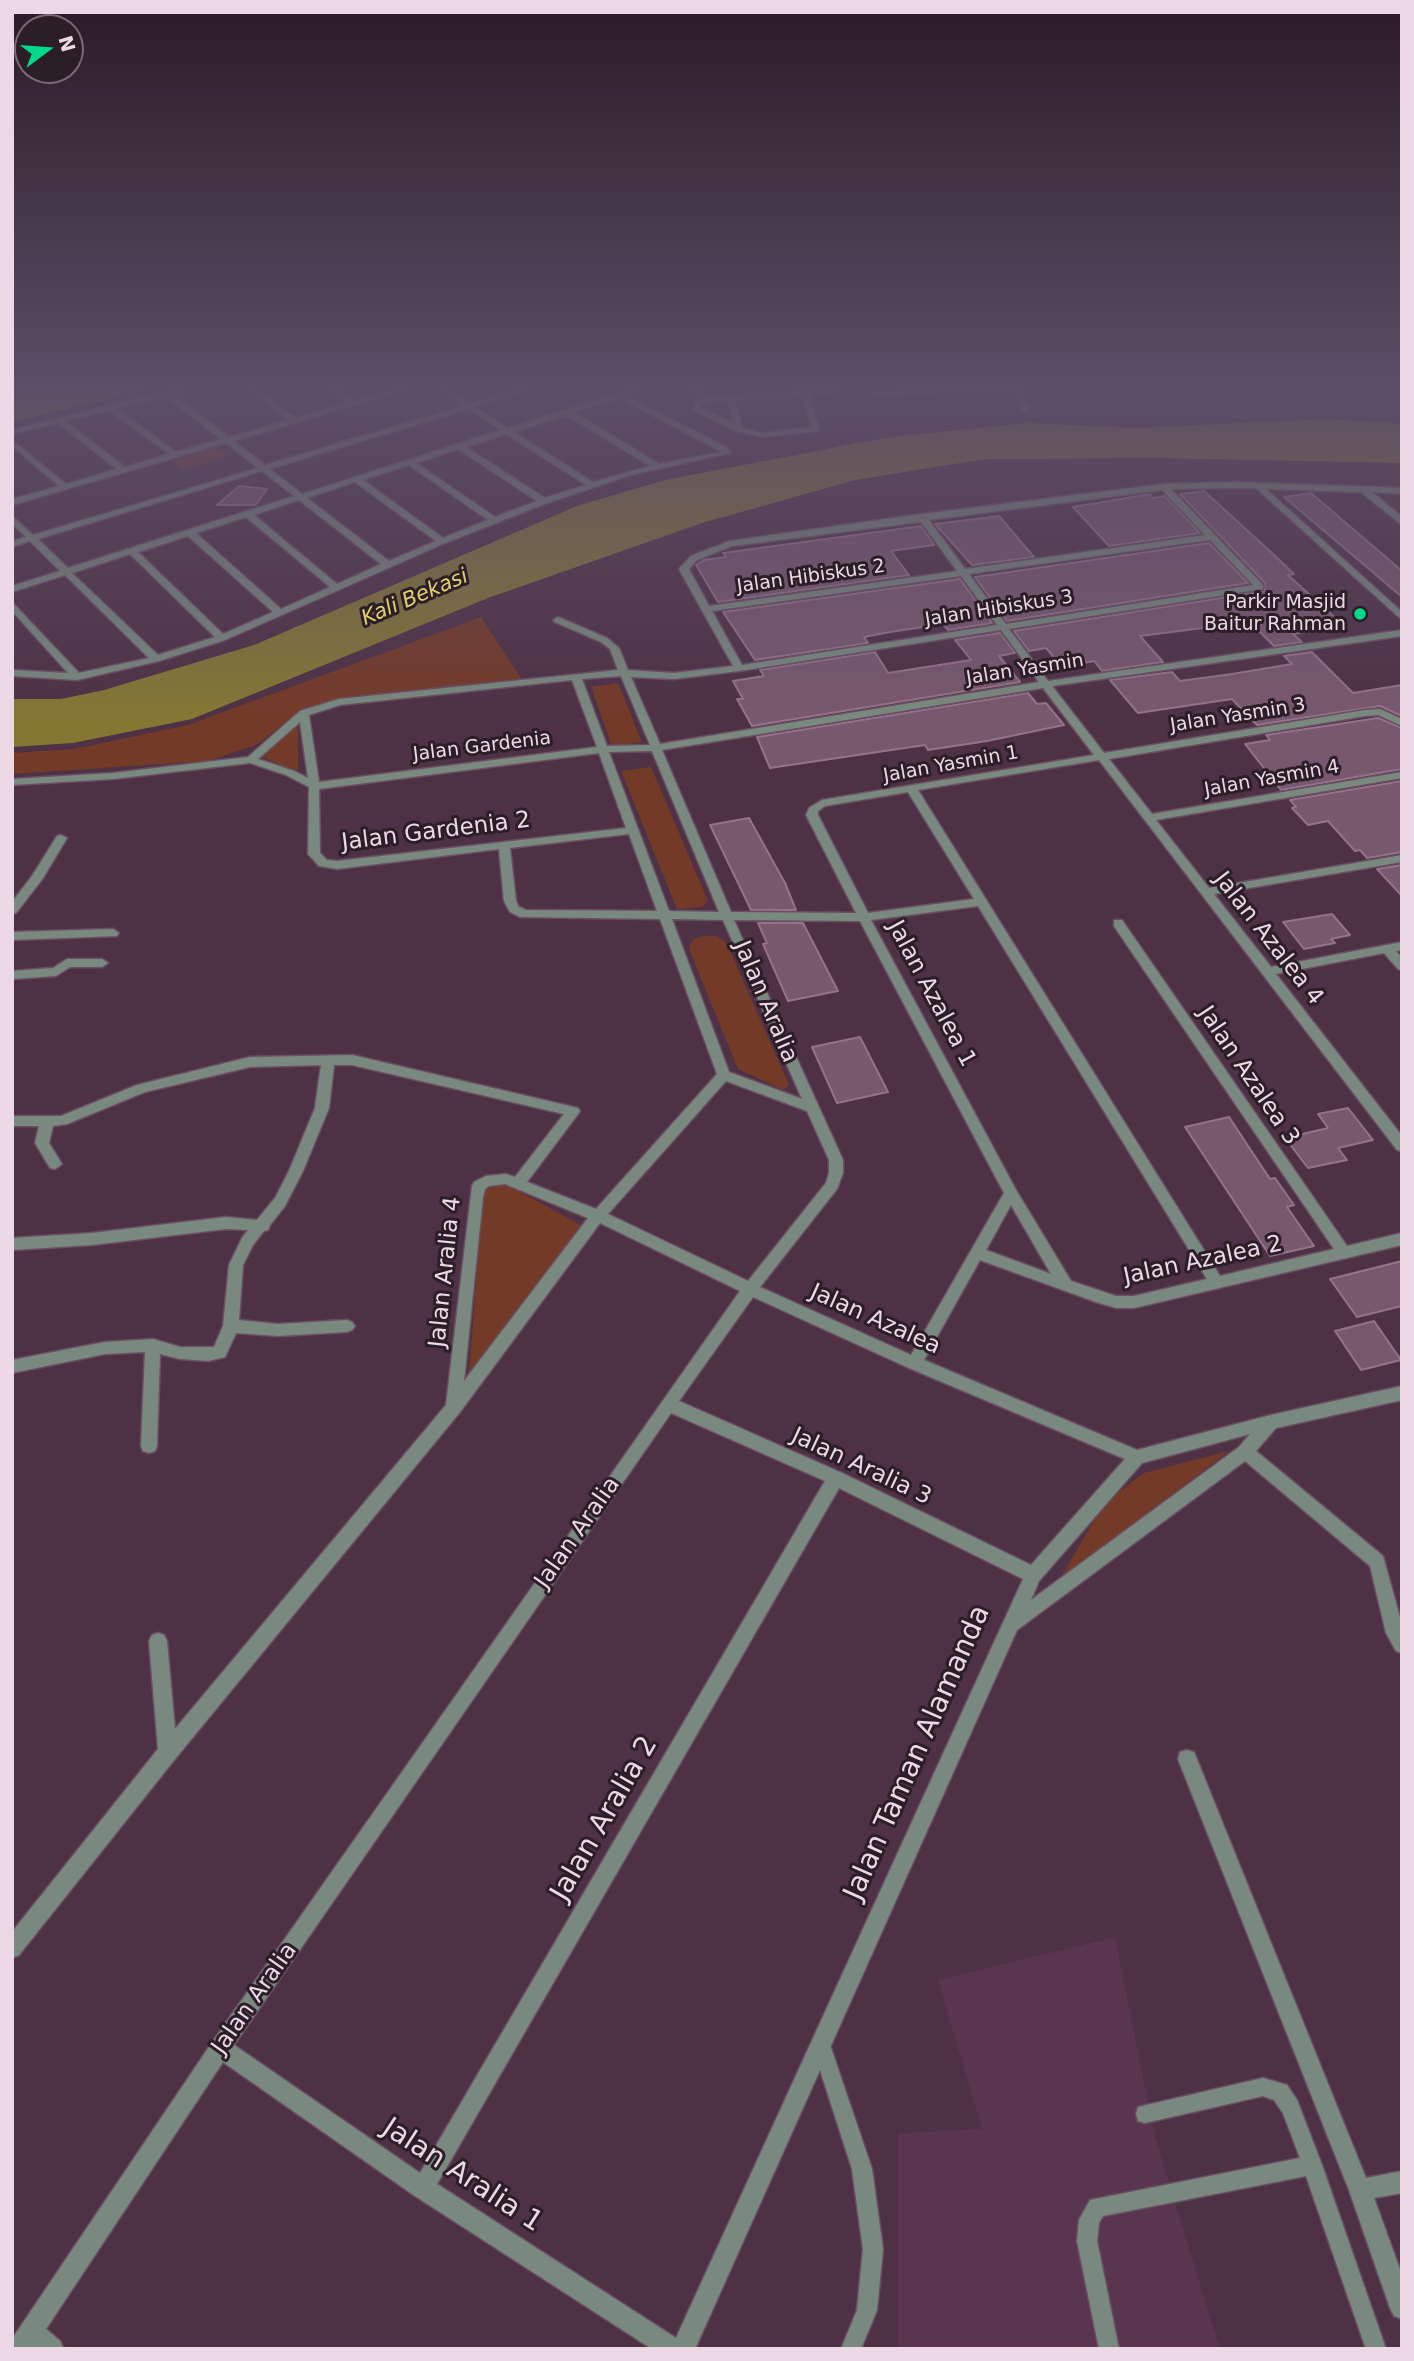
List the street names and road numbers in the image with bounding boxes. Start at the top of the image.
street label: Jalan Hibiskus 2 [735,555,887,599]
street label: Jalan Hibiskus 3 [923,586,1075,632]
street label: Jalan Yasmin [965,649,1085,691]
street label: Jalan Yasmin 3 [1169,694,1307,738]
street label: Jalan Gardenia [412,727,552,767]
street label: Jalan Yasmin 1 [882,742,1020,788]
street label: Jalan Yasmin 4 [1203,756,1341,802]
street label: Jalan Gardenia 2 [340,807,532,857]
street label: Jalan Azalea 4 [1207,867,1329,1011]
street label: Jalan Azalea 1 [881,916,981,1072]
street label: Jalan Aralia [727,937,803,1067]
street label: Jalan Azalea 3 [1191,1001,1305,1151]
street label: Jalan Aralia 4 [424,1195,468,1349]
street label: Jalan Azalea 2 [1121,1231,1285,1291]
street label: Jalan Azalea [806,1279,944,1361]
street label: Jalan Aralia 3 [787,1423,935,1511]
street label: Jalan Aralia [530,1472,626,1594]
street label: Jalan Taman Alamanda [838,1600,998,1906]
street label: Jalan Aralia 2 [544,1731,666,1907]
street label: Jalan Aralia [207,1938,303,2060]
street label: Jalan Aralia 1 [376,2112,548,2240]

